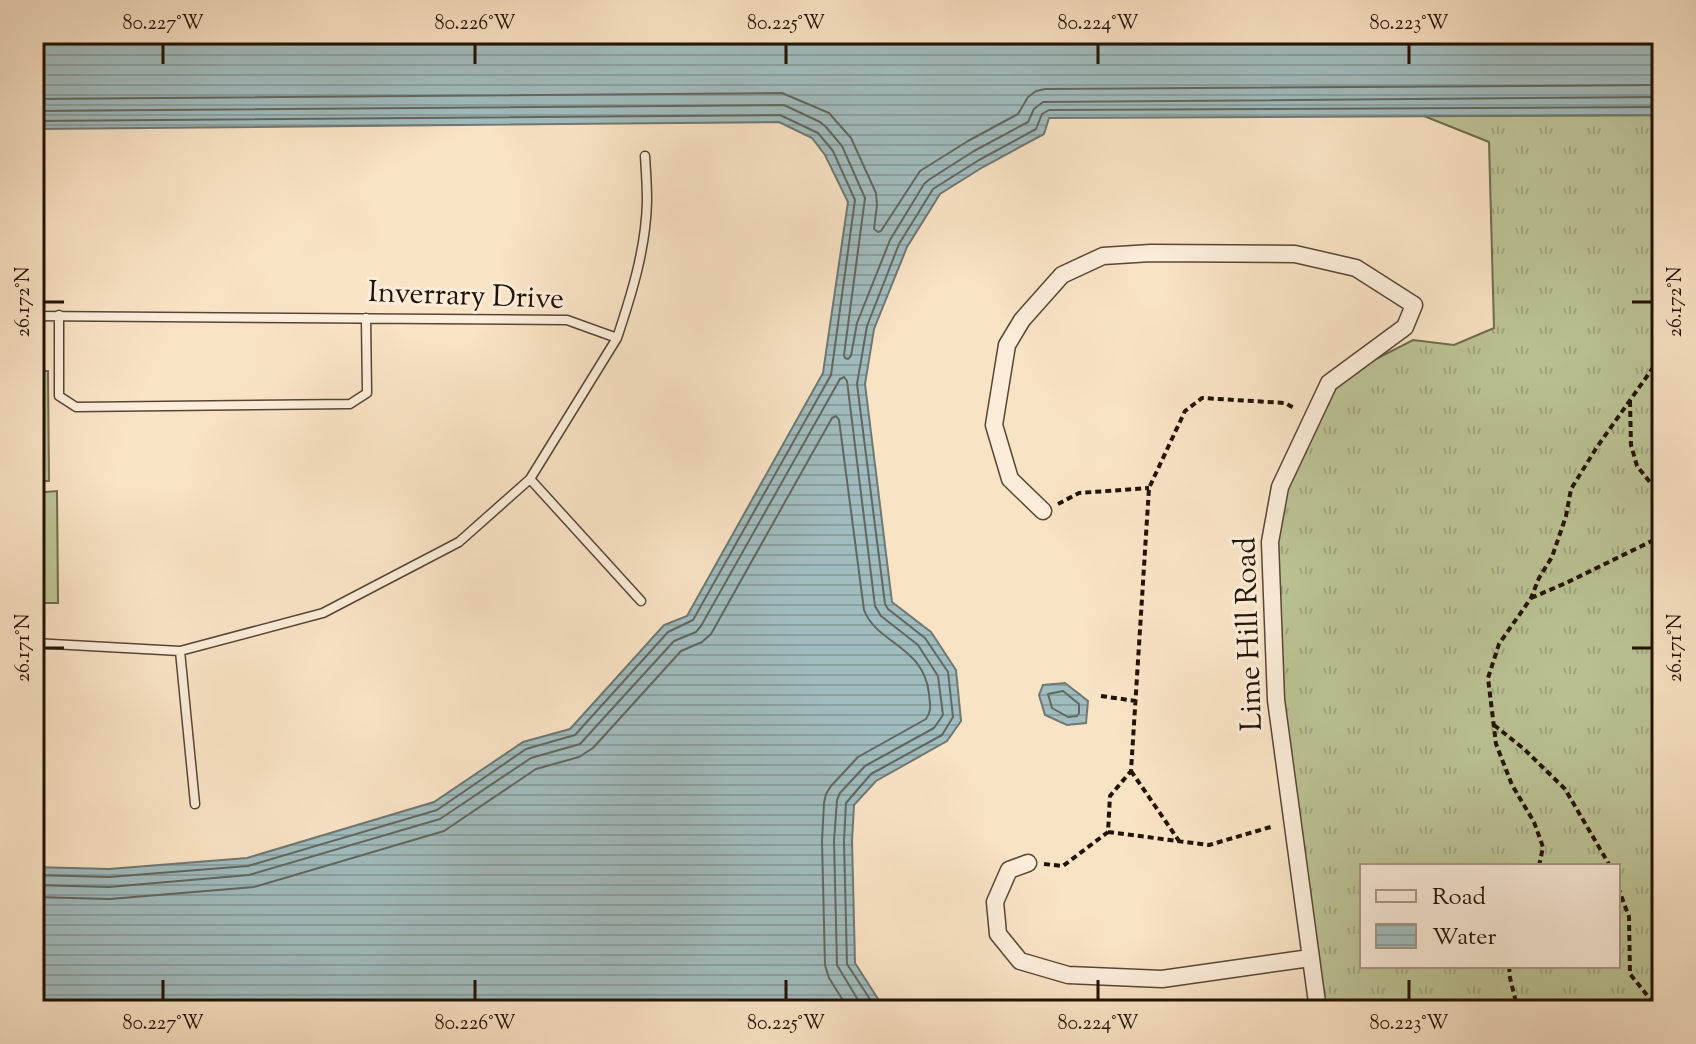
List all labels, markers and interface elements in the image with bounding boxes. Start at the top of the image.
text: 80.227°W [122,10,204,39]
text: 80.226°W [434,10,516,39]
text: 80.225°W [747,10,825,39]
text: 80.224°W [1057,10,1139,39]
text: 80.223°W [1369,10,1449,39]
text: 26.172°N [10,267,39,337]
text: 26.172°N [1662,267,1691,337]
street label: Inverrary Drive [367,272,565,322]
street label: Lime Hill Road [1225,536,1275,732]
text: 26.171°N [10,614,39,682]
text: 26.171°N [1662,614,1691,682]
legend [1360,864,1620,968]
text: Road [1432,881,1486,915]
text: Water [1432,921,1496,955]
text: 80.227°W [122,1010,204,1039]
text: 80.226°W [434,1010,516,1039]
text: 80.225°W [747,1010,825,1039]
text: 80.224°W [1057,1010,1139,1039]
text: 80.223°W [1369,1010,1449,1039]

